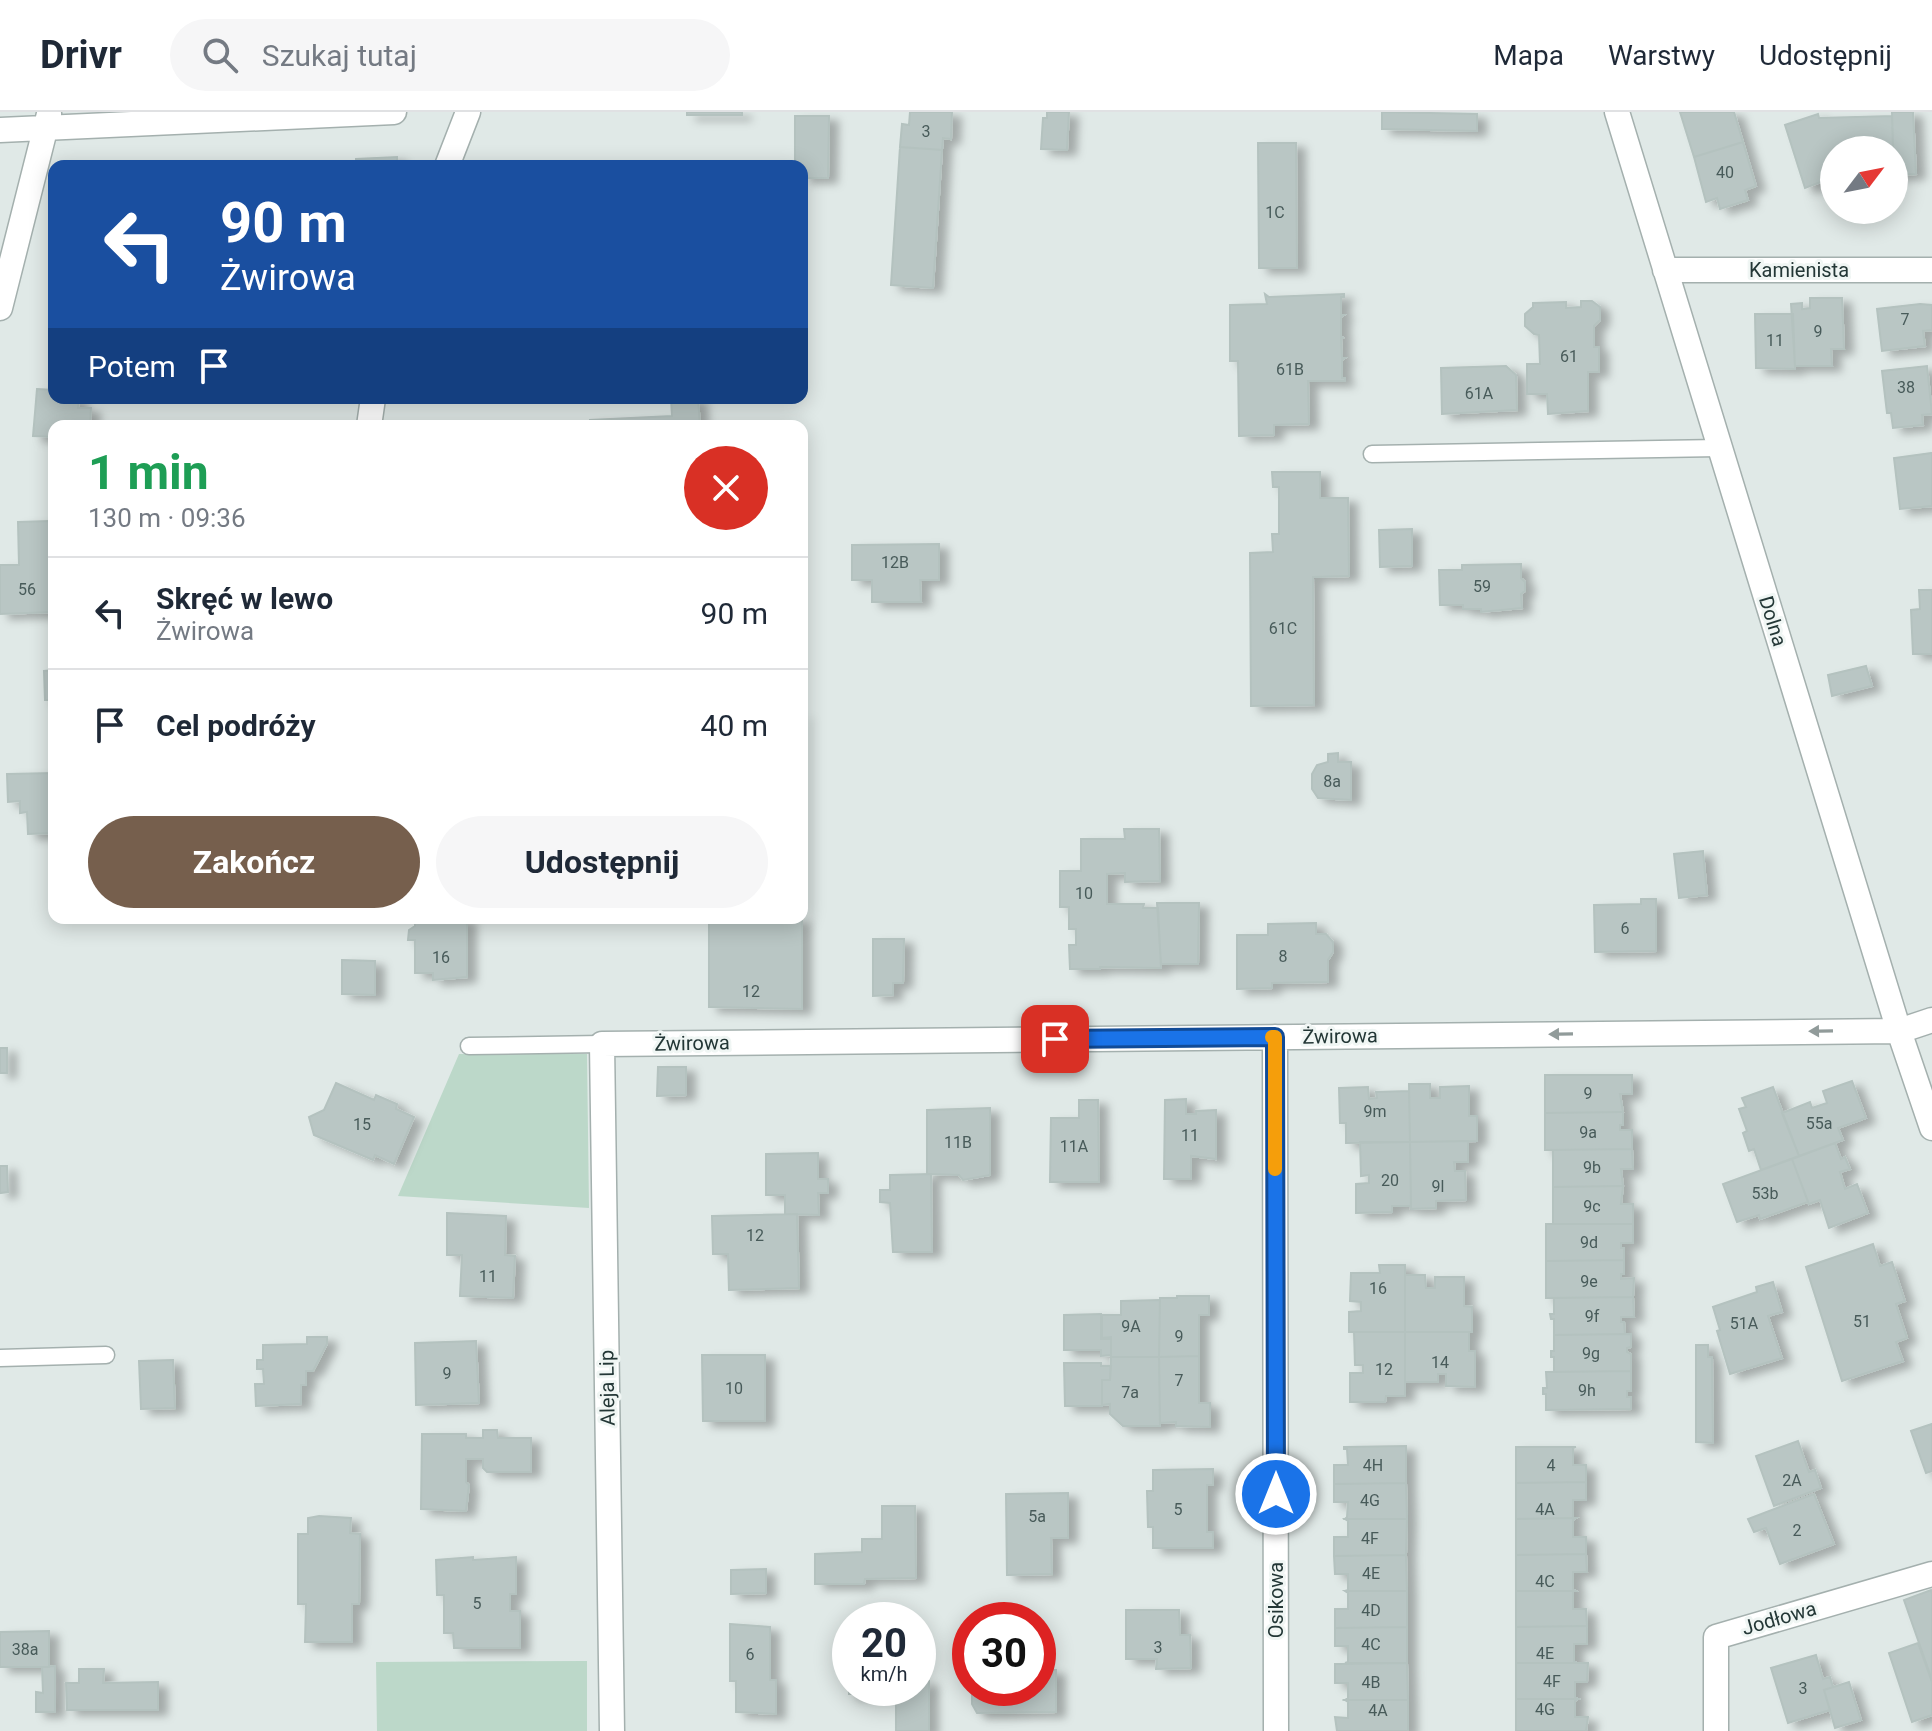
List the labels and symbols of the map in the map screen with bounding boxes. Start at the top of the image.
house number: 3 [922,122,931,141]
north arrow [1820,136,1908,224]
house number: 40 [1716,163,1734,182]
house number: 1C [1265,203,1285,222]
street label: Kamienista [1749,258,1849,282]
house number: 7 [1901,310,1910,329]
house number: 9 [1814,322,1823,341]
house number: 11 [1766,331,1784,350]
house number: 61 [1560,347,1578,366]
house number: 61B [1276,360,1304,379]
house number: 38 [1897,378,1915,397]
house number: 61A [1465,384,1494,403]
house number: 12B [881,553,909,572]
house number: 59 [1473,577,1491,596]
house number: 56 [18,580,36,599]
street label: Dolna [1754,593,1792,649]
house number: 61C [1269,619,1297,638]
house number: 8a [1323,772,1341,791]
house number: 10 [1075,884,1093,903]
house number: 6 [1621,919,1630,938]
house number: 8 [1279,947,1288,966]
house number: 16 [432,948,450,967]
house number: 12 [742,982,760,1001]
pin [1021,1005,1089,1073]
street label: Żwirowa [1302,1023,1378,1049]
one-way arrow [1808,1025,1833,1038]
one-way arrow [1548,1028,1573,1040]
street label: Żwirowa [654,1030,730,1056]
house number: 9 [1584,1084,1593,1103]
house number: 9m [1363,1102,1387,1121]
house number: 55a [1806,1114,1832,1133]
house number: 15 [353,1115,371,1134]
house number: 9a [1579,1123,1597,1142]
house number: 11 [1181,1126,1199,1145]
house number: 11B [944,1133,972,1152]
house number: 11A [1060,1137,1089,1156]
house number: 9b [1583,1158,1601,1177]
house number: 20 [1381,1171,1399,1190]
house number: 9l [1432,1177,1444,1196]
house number: 53b [1752,1184,1779,1203]
house number: 9c [1583,1197,1601,1216]
house number: 12 [746,1226,764,1245]
house number: 9d [1580,1233,1598,1252]
house number: 11 [479,1267,497,1286]
house number: 9e [1580,1272,1598,1291]
house number: 16 [1369,1279,1387,1298]
house number: 9f [1585,1307,1600,1326]
house number: 51 [1853,1312,1871,1331]
house number: 51A [1730,1314,1759,1333]
house number: 9A [1121,1317,1141,1336]
house number: 9 [1175,1327,1184,1346]
house number: 9g [1582,1344,1600,1363]
street label: Aleja Lip [594,1350,620,1426]
house number: 14 [1431,1353,1449,1372]
house number: 12 [1375,1360,1393,1379]
house number: 9 [443,1364,452,1383]
house number: 7 [1175,1371,1184,1390]
house number: 10 [725,1379,743,1398]
house number: 9h [1578,1381,1596,1400]
house number: 7a [1121,1383,1139,1402]
position arrow [1234,1452,1318,1536]
house number: 4H [1363,1456,1383,1475]
house number: 4 [1547,1456,1556,1475]
house number: 2A [1782,1471,1802,1490]
house number: 4G [1360,1491,1380,1510]
house number: 5 [1174,1500,1183,1519]
house number: 4A [1535,1500,1555,1519]
house number: 5a [1028,1507,1046,1526]
house number: 2 [1793,1521,1802,1540]
house number: 4F [1361,1529,1379,1548]
street label: Osikowa [1264,1562,1288,1638]
house number: 4E [1362,1564,1380,1583]
house number: 4C [1535,1572,1555,1591]
house number: 5 [473,1594,482,1613]
street label: Jodłowa [1739,1596,1819,1640]
house number: 4D [1361,1601,1381,1620]
speed limit sign: 30 [952,1602,1056,1706]
house number: 4C [1361,1635,1381,1654]
house number: 3 [1154,1638,1163,1657]
house number: 38a [12,1640,38,1659]
house number: 4E [1536,1644,1554,1663]
house number: 6 [746,1645,755,1664]
house number: 4F [1543,1672,1561,1691]
house number: 4B [1362,1673,1381,1692]
house number: 3 [1799,1679,1808,1698]
house number: 4G [1535,1700,1555,1719]
house number: 4A [1368,1701,1388,1720]

